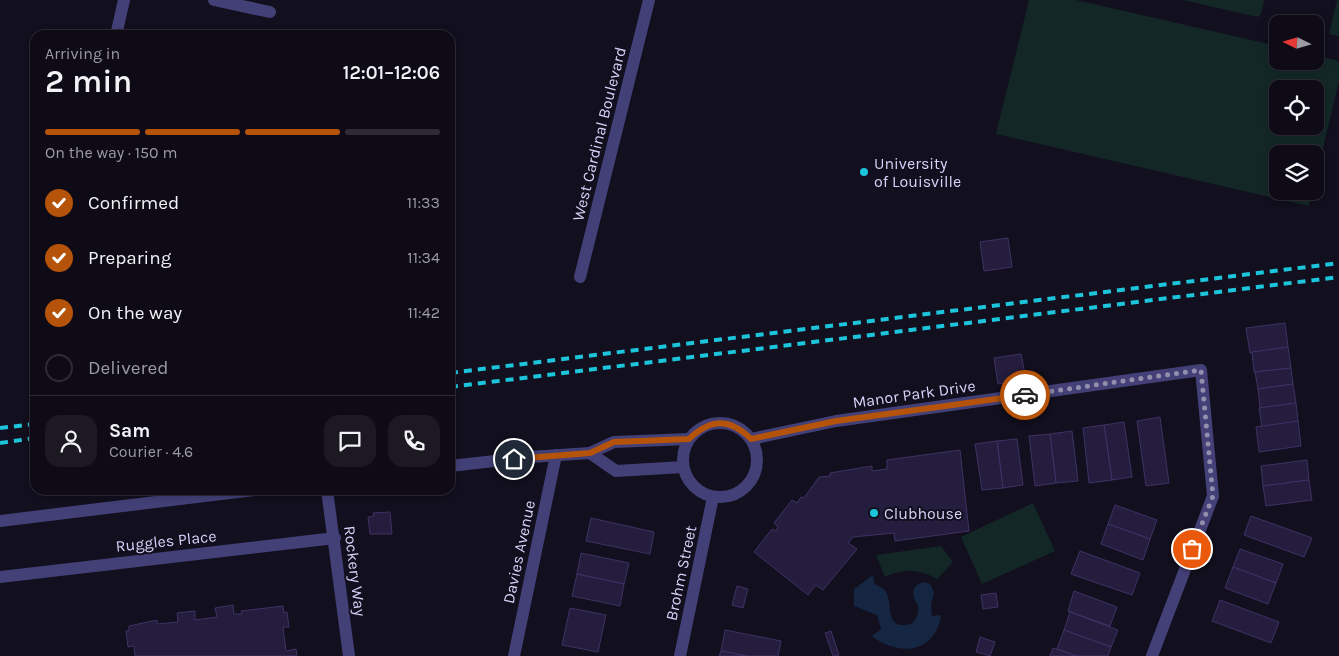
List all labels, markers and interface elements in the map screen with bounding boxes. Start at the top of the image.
north arrow [1269,15,1324,70]
map controls [1269,15,1324,200]
text: Arriving in [45,44,120,63]
street label: West Cardinal Boulevard [568,45,630,223]
text: 12:01–12:06 [343,62,440,84]
text: 2 min [45,63,132,100]
button: locate [1269,80,1324,135]
text: On the way · 150 m [45,143,177,162]
button: layers [1269,145,1324,200]
place label: University of Louisville [874,154,961,191]
marker: University of Louisville [858,166,870,178]
icon: check [45,189,73,217]
text: Confirmed [88,192,179,214]
text: 11:33 [407,193,440,212]
icon: check [45,244,73,272]
text: Preparing [88,247,171,269]
text: 11:34 [407,248,440,267]
icon: check [45,299,73,327]
text: On the way [88,302,182,324]
text: 11:42 [408,303,440,322]
text: Delivered [88,357,168,379]
courier [1000,370,1050,420]
street label: Manor Park Drive [851,376,977,412]
icon: car [1011,381,1039,409]
button: person [45,415,97,467]
button: chat [324,415,376,467]
button: phone [388,415,440,467]
text: Sam [109,420,150,442]
pin [493,438,535,480]
text: Courier · 4.6 [109,442,193,461]
icon: home [500,445,528,473]
street label: Davies Avenue [499,499,539,605]
place label: Clubhouse [884,504,962,523]
marker: Clubhouse [868,507,880,519]
street label: Brohm Street [662,524,700,622]
street label: Rockery Way [340,525,370,618]
street label: Ruggles Place [115,526,217,556]
pin [1171,528,1213,570]
icon: bag [1178,535,1206,563]

